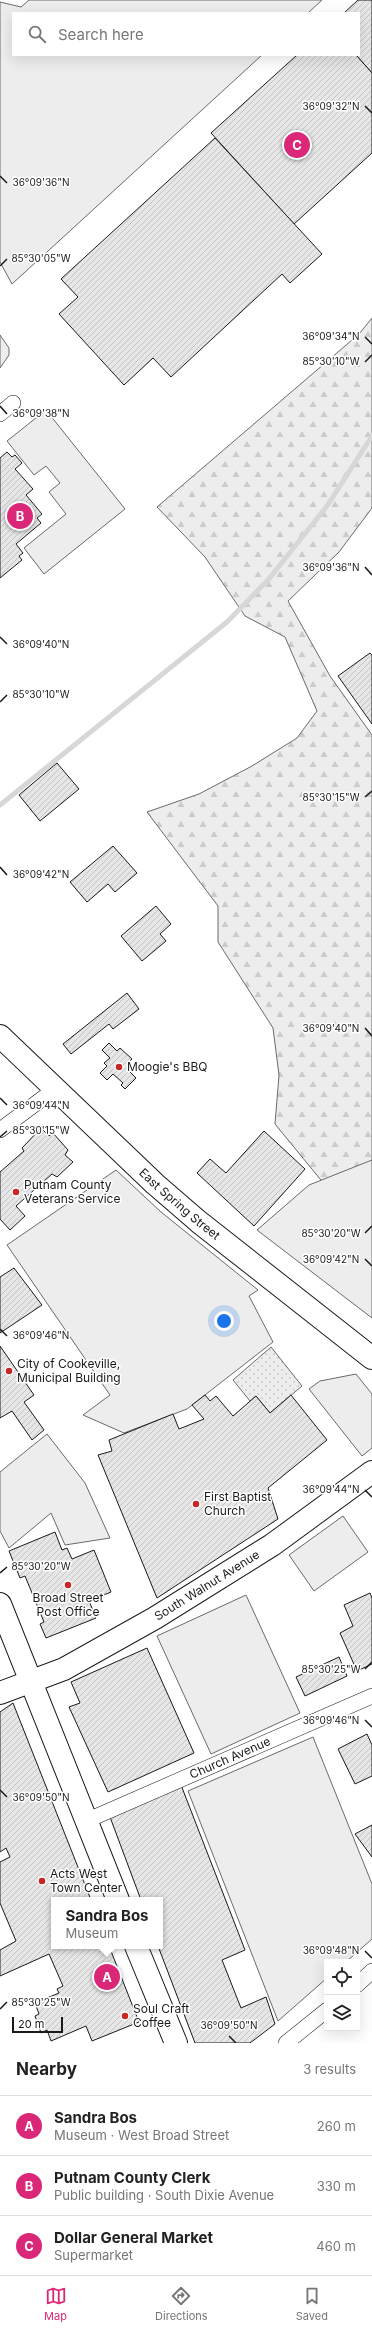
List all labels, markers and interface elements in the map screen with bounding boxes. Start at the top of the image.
search box [12,12,360,56]
icon: search [26,23,48,45]
text: Search here [58,25,144,44]
text: 36°09'32"N [303,100,359,112]
pin: C [284,130,310,160]
text: 36°09'36"N [12,176,70,188]
text: 85°30'05"W [11,252,71,264]
text: 36°09'34"N [302,330,360,342]
text: 85°30'10"W [302,355,360,367]
text: 36°09'38"N [13,407,70,419]
pin: B [7,501,33,531]
text: 36°09'36"N [302,561,360,573]
text: 36°09'40"N [13,638,69,650]
text: 85°30'10"W [12,688,70,700]
text: 85°30'15"W [303,791,360,803]
text: 36°09'42"N [13,868,69,880]
text: 36°09'40"N [303,1022,359,1034]
place label: Moogie's BBQ [127,1059,208,1074]
marker: Moogie's BBQ [114,1062,124,1072]
text: 36°09'44"N [13,1099,69,1111]
text: 85°30'15"W [13,1124,70,1136]
street label: East Spring Street [136,1165,223,1243]
place label: Putnam County Veterans Service [24,1177,120,1206]
marker: Putnam County Veterans Service [11,1187,21,1197]
text: 85°30'20"W [301,1227,361,1239]
text: 36°09'42"N [303,1253,359,1265]
your location [214,1311,234,1331]
text: 36°09'46"N [13,1329,69,1341]
place label: City of Cookeville, Municipal Building [17,1356,121,1385]
marker: City of Cookeville, Municipal Building [4,1366,14,1376]
text: 36°09'44"N [303,1483,359,1495]
place label: First Baptist Church [204,1489,271,1518]
marker: First Baptist Church [191,1499,201,1509]
street label: South Walnut Avenue [151,1547,262,1624]
text: 85°30'20"W [11,1560,71,1572]
marker: Broad Street Post Office [63,1580,73,1590]
place label: Broad Street Post Office [33,1590,103,1619]
text: 85°30'25"W [302,1663,361,1675]
text: 36°09'46"N [303,1714,359,1726]
street label: Church Avenue [187,1733,273,1782]
text: 36°09'50"N [12,1791,70,1803]
place label: Acts West Town Center [50,1866,123,1895]
marker: Acts West Town Center [37,1876,47,1886]
popup [51,1897,163,1949]
text: Sandra Bos [65,1906,149,1925]
text: Museum [65,1925,118,1941]
text: 36°09'48"N [303,1944,359,1956]
map controls [324,1959,360,2031]
button: locate [324,1959,360,1995]
pin: A [94,1962,120,1992]
button: layers [324,1995,360,2031]
text: 85°30'25"W [12,1996,71,2008]
place label: Soul Craft Coffee [133,2001,189,2030]
marker: Soul Craft Coffee [120,2011,130,2021]
scale bar [12,2015,63,2034]
text: 20 m [18,2017,44,2031]
text: 36°09'50"N [200,2019,258,2031]
text: Nearby [16,2059,77,2079]
text: 3 results [303,2061,356,2077]
text: Sandra Bos [54,2108,137,2127]
text: A [24,2118,34,2134]
text: 260 m [317,2118,356,2134]
text: Museum · West Broad Street [54,2127,229,2143]
text: Putnam County Clerk [54,2168,210,2187]
text: B [25,2178,33,2194]
text: 330 m [317,2178,356,2194]
text: Public building · South Dixie Avenue [54,2187,274,2203]
text: Dollar General Market [54,2228,213,2247]
text: C [24,2238,34,2254]
text: 460 m [316,2238,356,2254]
text: Supermarket [54,2247,133,2263]
tab: Map [44,2285,67,2323]
tab: Directions [155,2285,208,2323]
tab: Saved [296,2285,328,2323]

